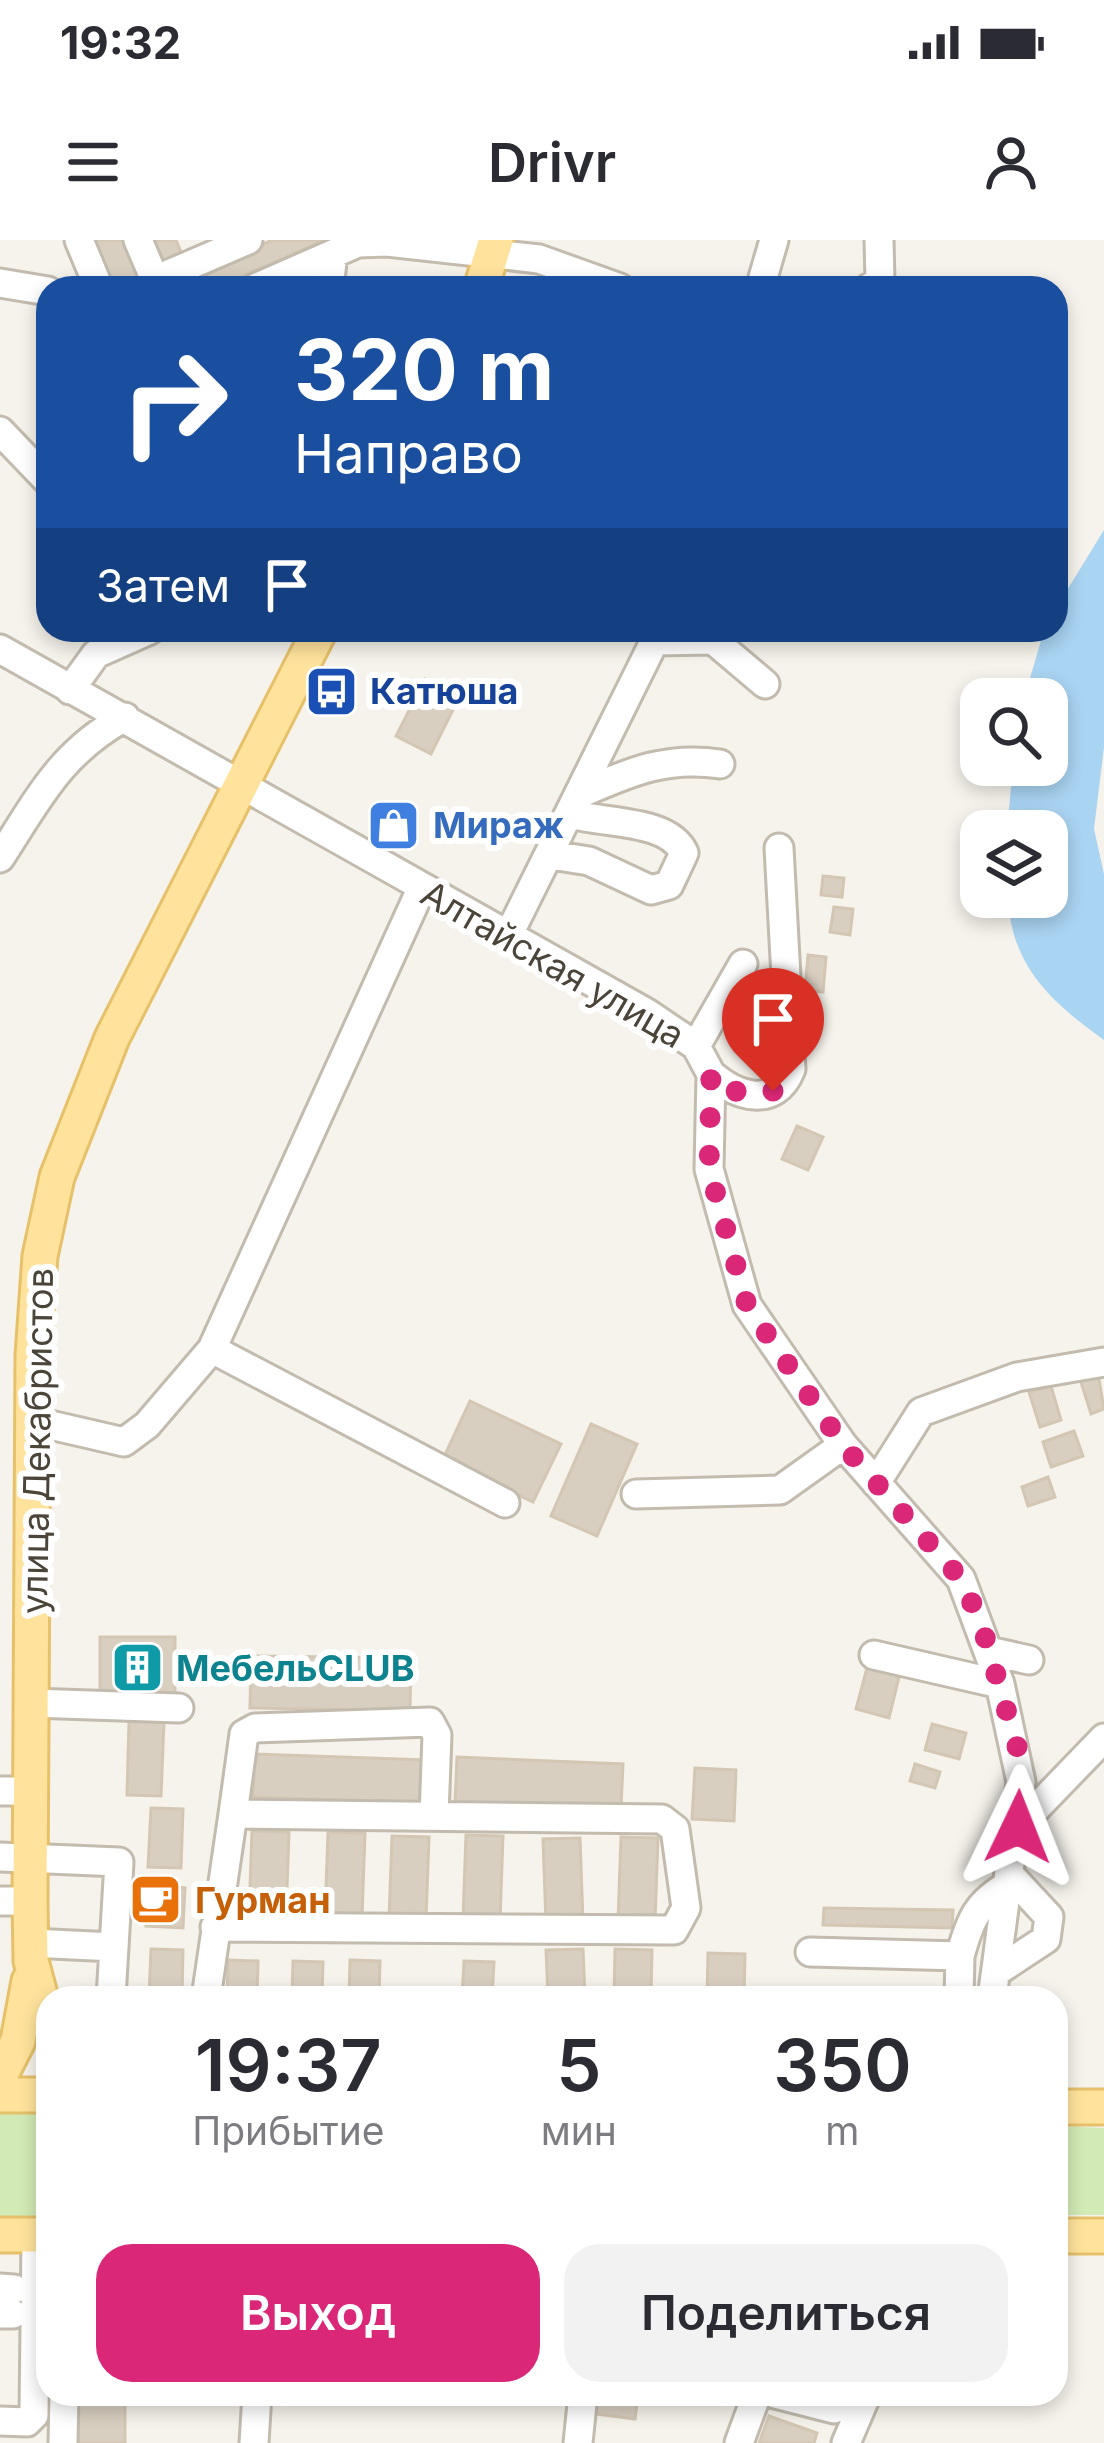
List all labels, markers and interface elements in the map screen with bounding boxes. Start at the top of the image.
text: 19:32 [60,15,181,70]
icon: menu [60,129,126,195]
icon: person [978,129,1044,195]
text: Drivr [488,130,616,195]
text: 320 m [294,319,554,420]
icon: right [96,324,252,480]
text: Направо [294,421,523,486]
icon: arrive [254,552,320,618]
text: Затем [96,558,230,613]
bus stop icon: Катюша [303,663,359,719]
place label: Катюша [370,669,519,713]
map controls [960,678,1068,918]
button: search [960,678,1068,786]
shop icon: Мираж [366,797,422,853]
place label: Мираж [433,803,564,847]
button: layers [960,810,1068,918]
street label: Алтайская улица [414,871,692,1057]
pin [722,968,824,1091]
icon: arrive [740,986,806,1052]
street label: улица Декабристов [12,1268,62,1614]
building icon: МебельCLUB [109,1640,165,1696]
place label: МебельCLUB [176,1646,415,1690]
position arrow [955,1764,1081,1890]
cafe icon: Гурман [128,1872,184,1928]
place label: Гурман [195,1878,331,1922]
text: 19:37 [195,2021,382,2108]
text: 5 [556,2021,601,2108]
text: 350 [773,2021,912,2108]
text: Прибытие [192,2107,385,2154]
text: мин [541,2107,617,2154]
text: m [825,2107,860,2154]
button: Выход [96,2244,540,2382]
button: Поделиться [564,2244,1008,2382]

